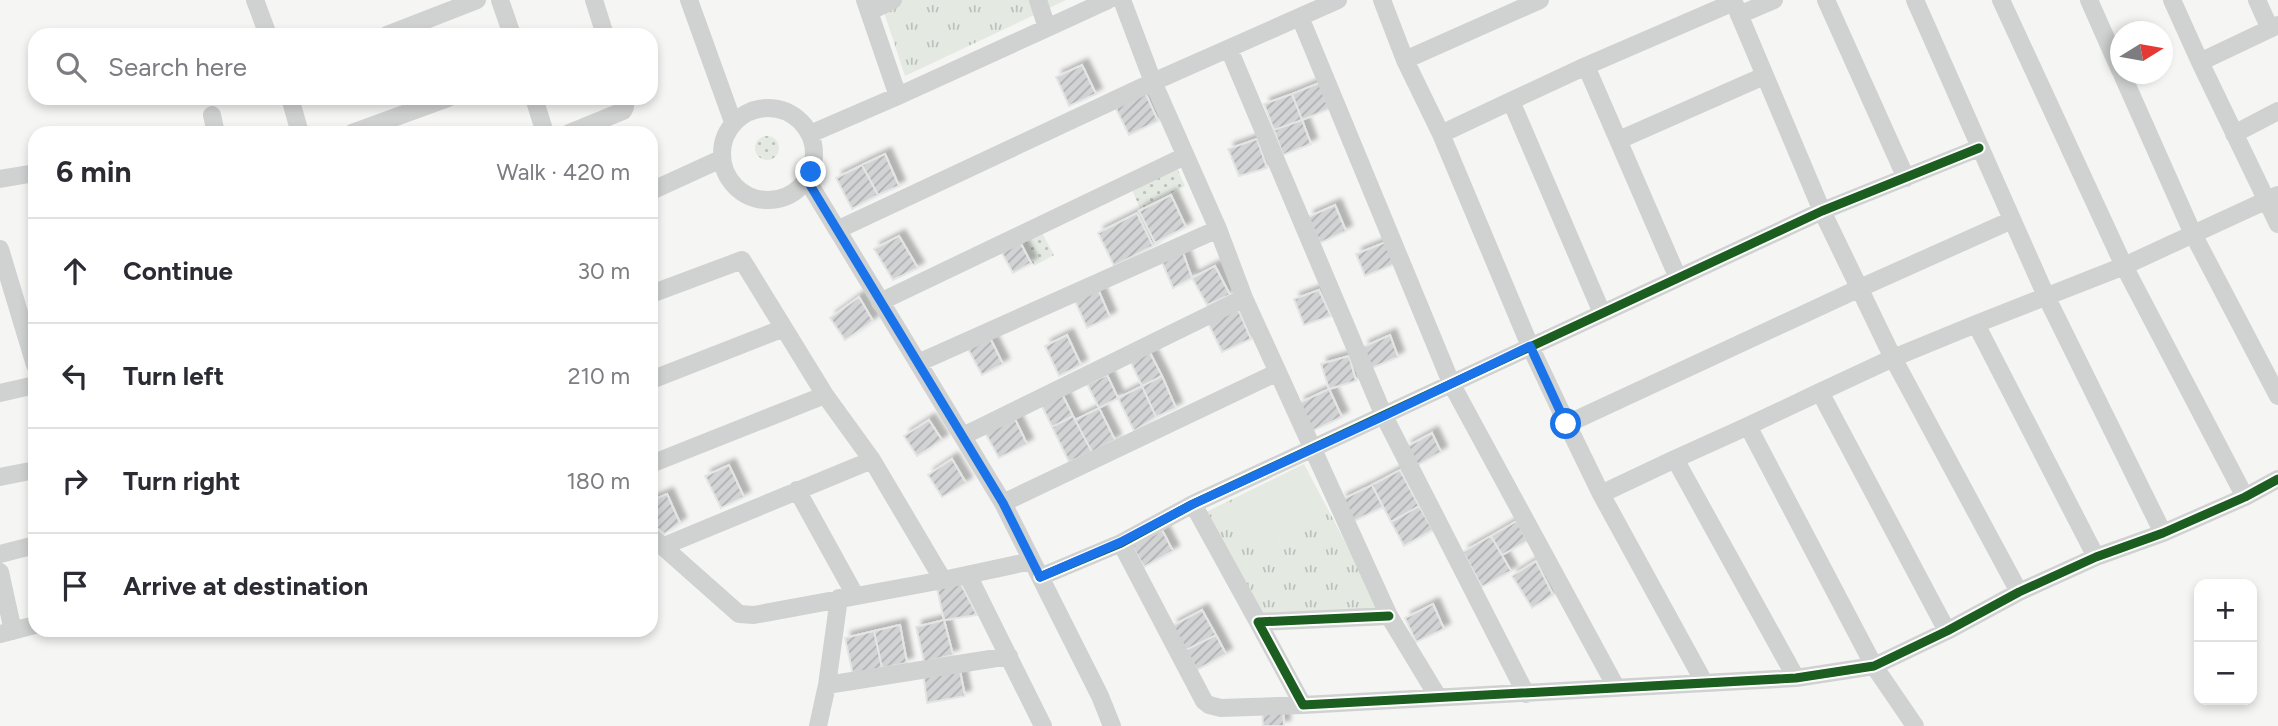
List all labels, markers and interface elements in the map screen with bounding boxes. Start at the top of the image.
north arrow [2110,21,2173,84]
search box [28,28,658,105]
icon: search [52,48,90,86]
text: Search here [108,51,247,83]
text: 6 min [56,153,132,190]
route end [795,156,826,187]
text: Walk · 420 m [497,158,630,186]
icon: ahead [56,252,94,290]
text: Continue [123,255,233,287]
text: 30 m [577,257,630,285]
icon: left [56,357,94,395]
text: Turn left [123,360,224,392]
text: 210 m [568,362,630,390]
route start [1550,408,1581,439]
icon: right [56,462,94,500]
text: Turn right [123,465,240,497]
text: 180 m [566,467,630,495]
icon: arrive [56,567,94,605]
text: Arrive at destination [123,570,368,602]
map controls [2194,579,2257,705]
button: + [2194,579,2257,642]
button: − [2194,642,2257,705]

